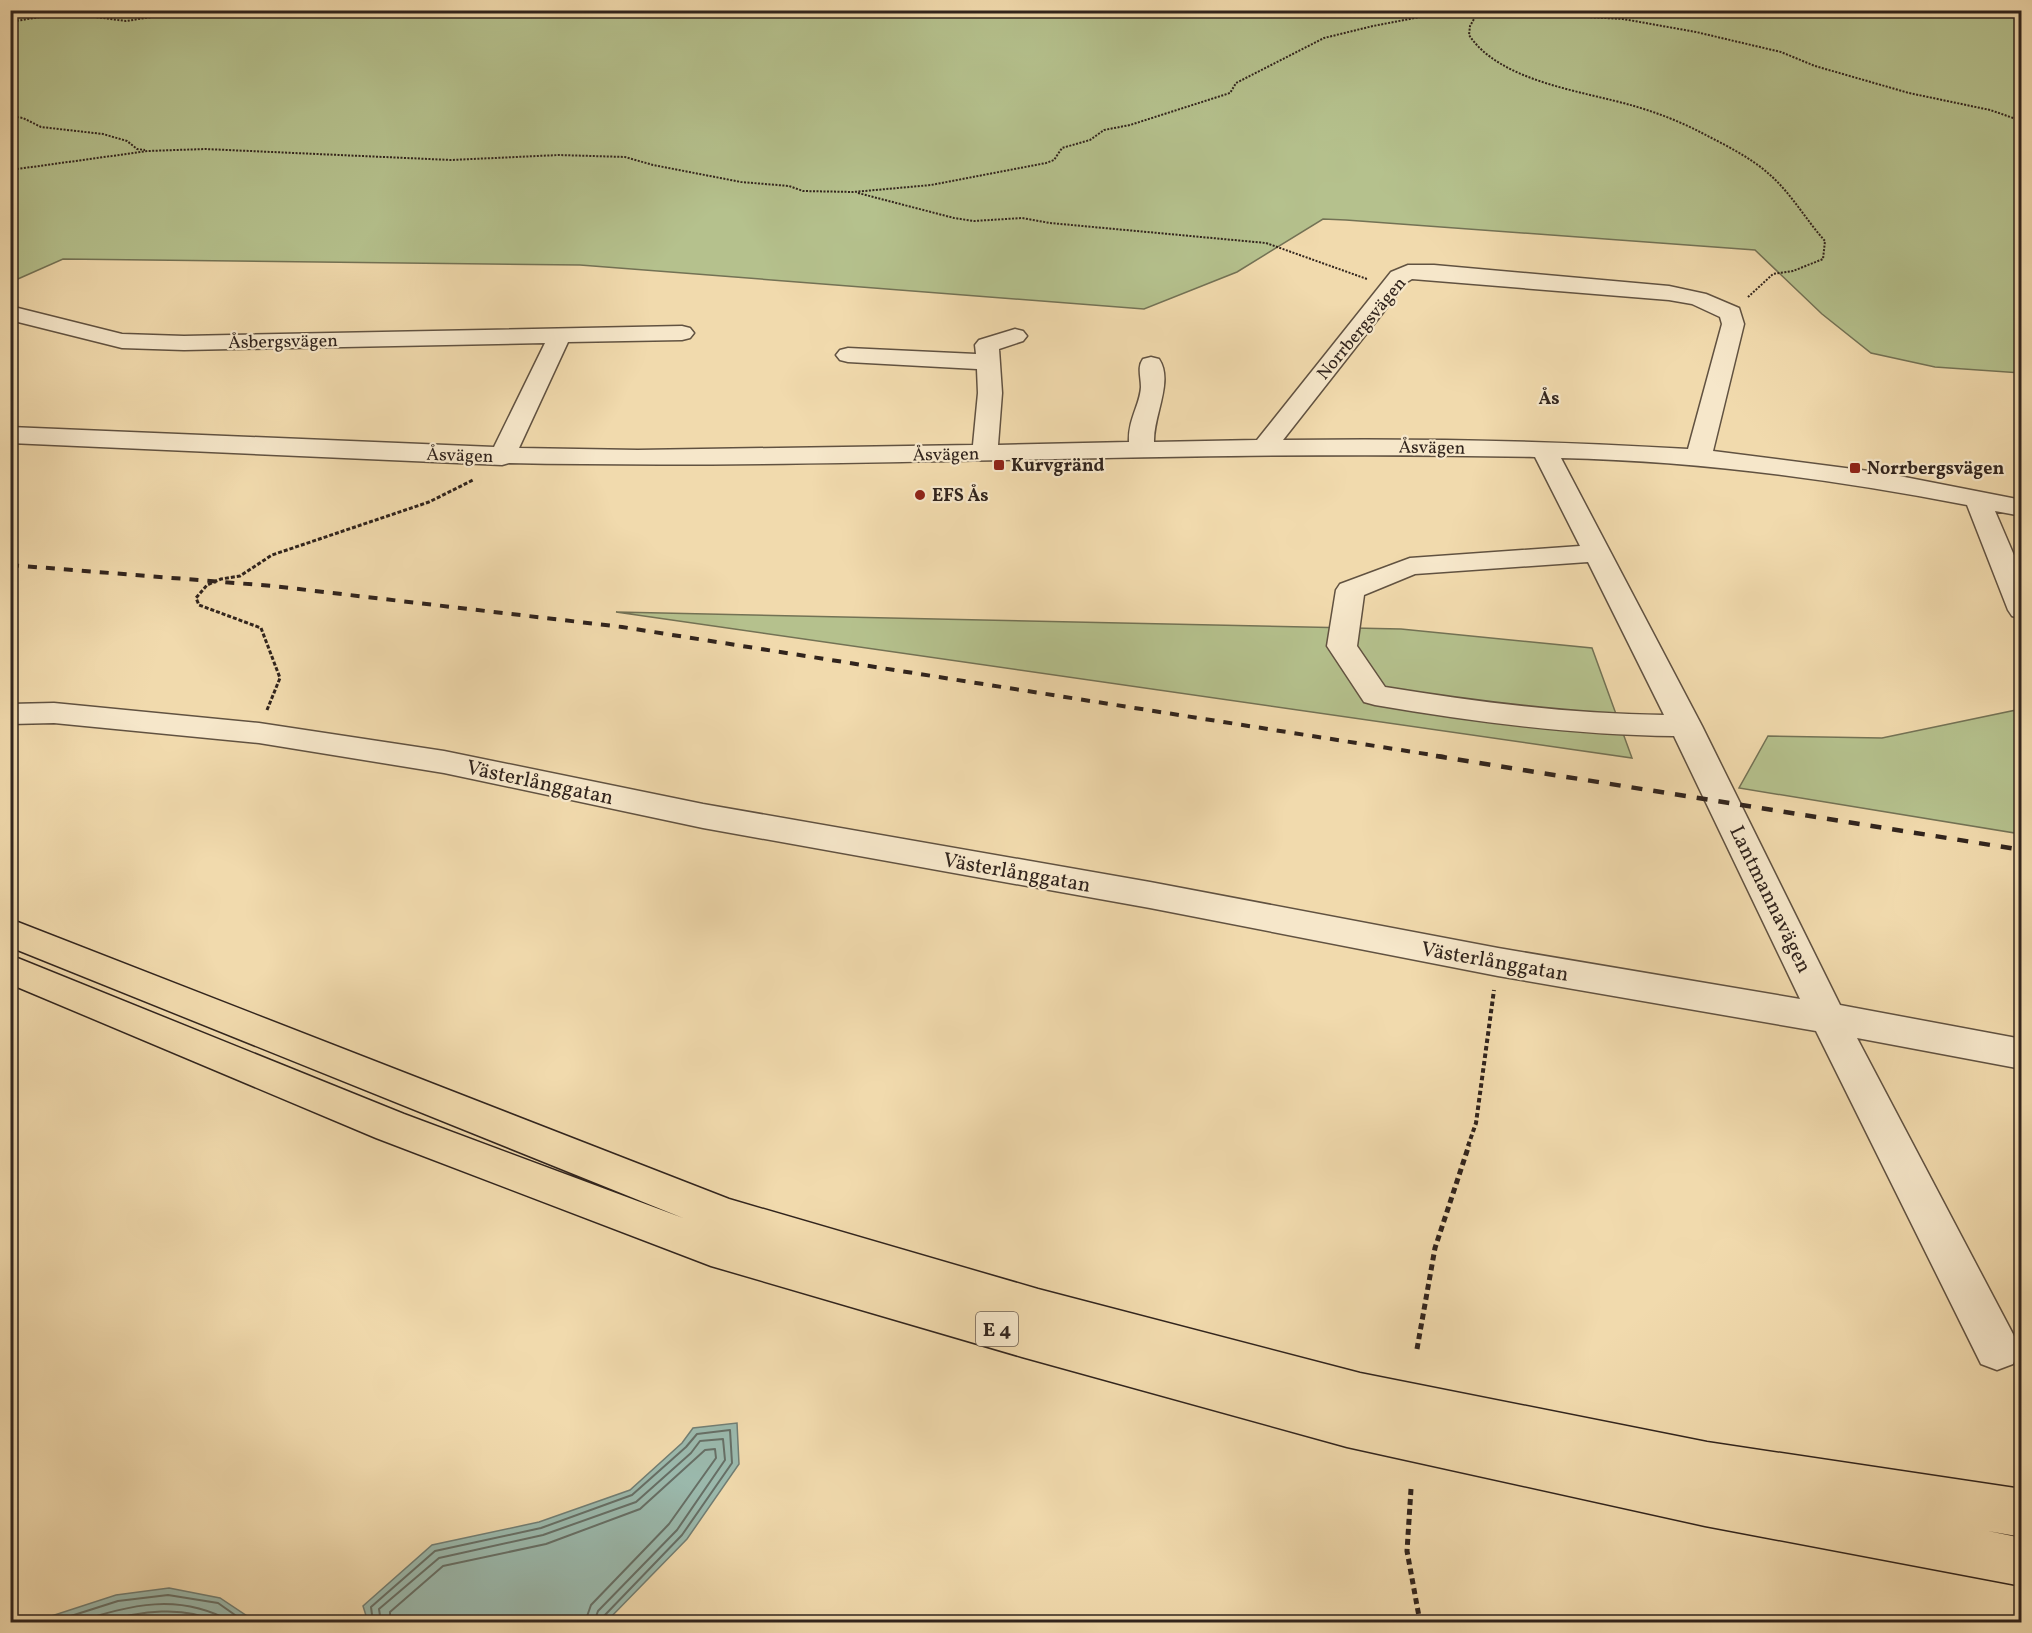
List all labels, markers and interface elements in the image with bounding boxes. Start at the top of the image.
street label: Norrbergsvägen [1312,272,1413,386]
street label: Åsbergsvägen [228,329,338,356]
district label: Ås [1538,387,1560,412]
street label: Åsvägen [1398,435,1466,462]
street label: Åsvägen [912,442,980,469]
street label: Åsvägen [426,443,494,470]
place label: Kurvgränd [1011,454,1104,479]
place label: Norrbergsvägen [1867,457,2004,482]
marker: Kurvgränd [992,458,1006,472]
marker: Norrbergsvägen [1848,461,1862,475]
place label: EFS Ås [932,484,989,509]
marker: EFS Ås [913,488,927,502]
street label: Västerlånggatan [464,754,616,813]
street label: Lantmannavägen [1721,821,1818,978]
street label: Västerlånggatan [941,846,1093,901]
street label: Västerlånggatan [1419,935,1571,990]
road number: E 4 [976,1312,1018,1346]

